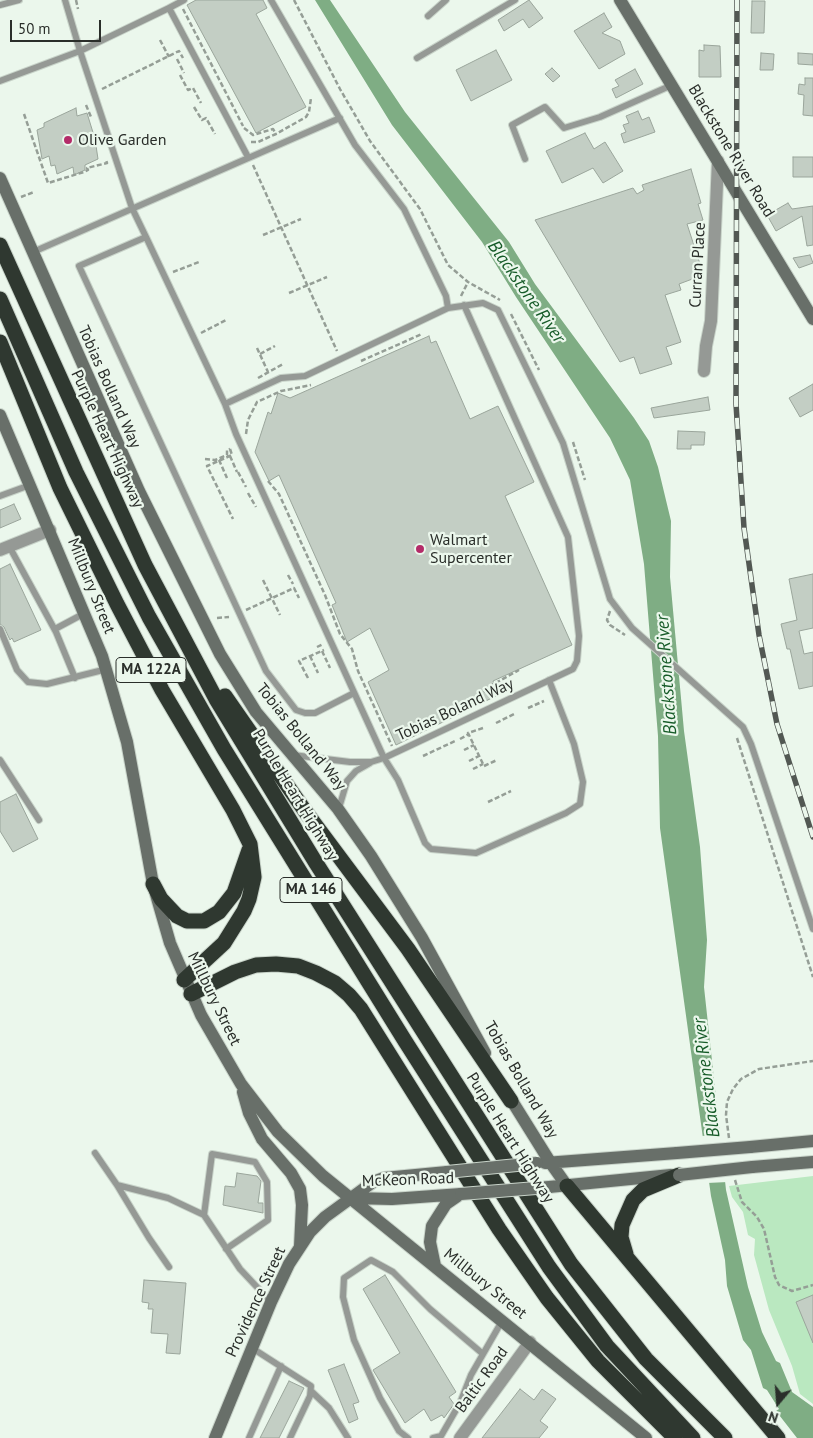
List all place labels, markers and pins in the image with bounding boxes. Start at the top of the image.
place label: Olive Garden [78,130,166,150]
marker: Olive Garden [62,134,74,146]
place label: Walmart Supercenter [430,530,512,568]
marker: Walmart Supercenter [414,543,426,555]

